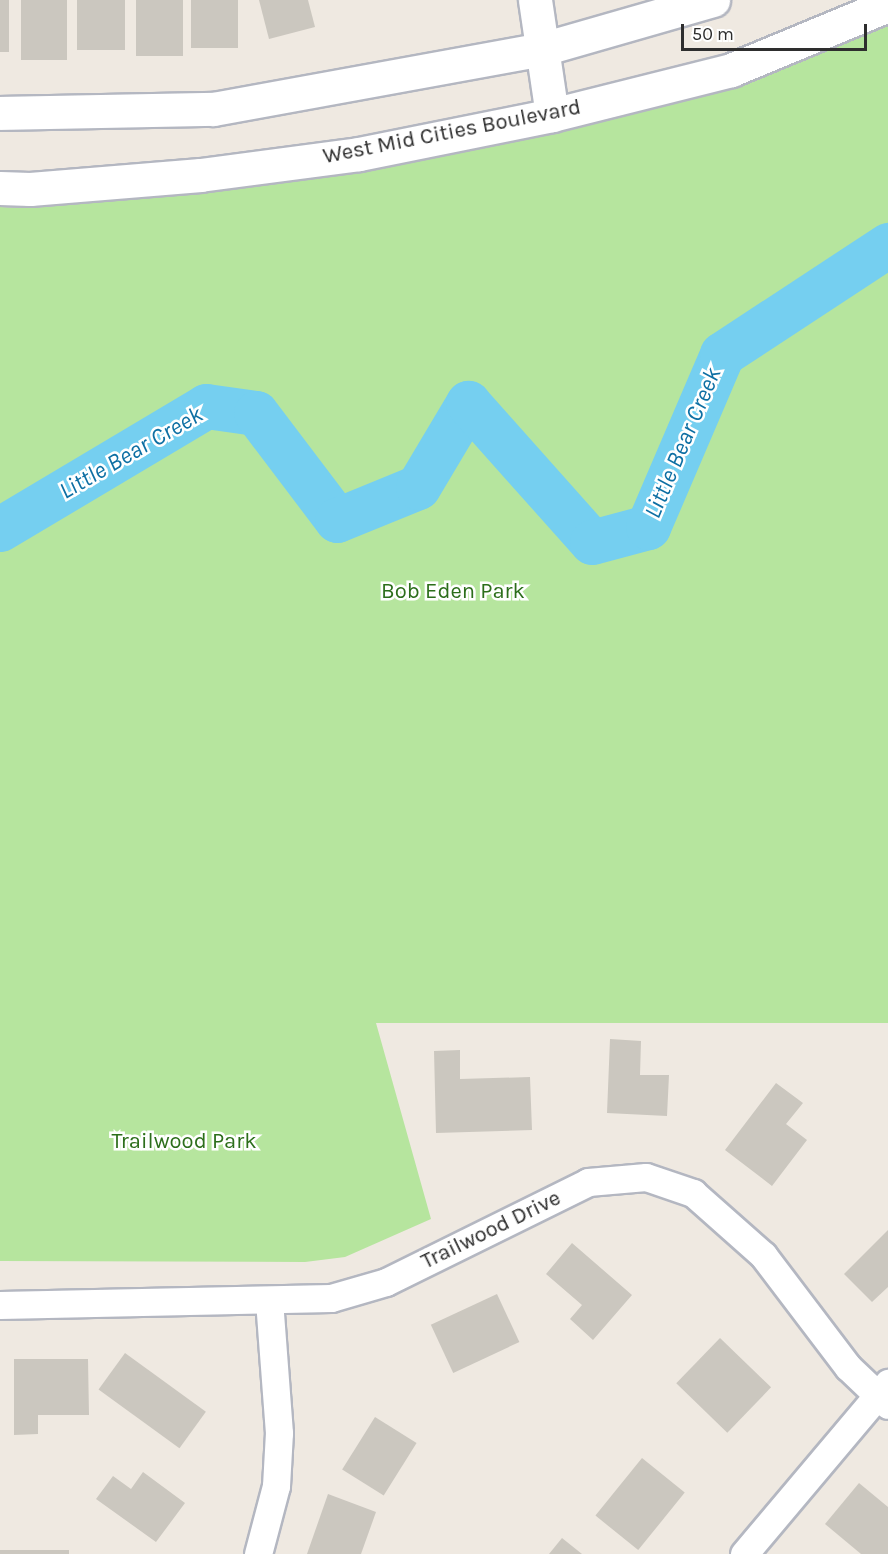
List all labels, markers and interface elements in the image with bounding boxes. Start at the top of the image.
scale bar [684,12,870,50]
text: 50 m [692,23,734,45]
street label: West Mid Cities Boulevard [321,94,583,170]
water label: Little Bear Creek [638,363,728,523]
water label: Little Bear Creek [54,400,208,506]
park label: Bob Eden Park [381,579,525,605]
park label: Trailwood Park [111,1129,257,1155]
street label: Trailwood Drive [417,1185,565,1275]

